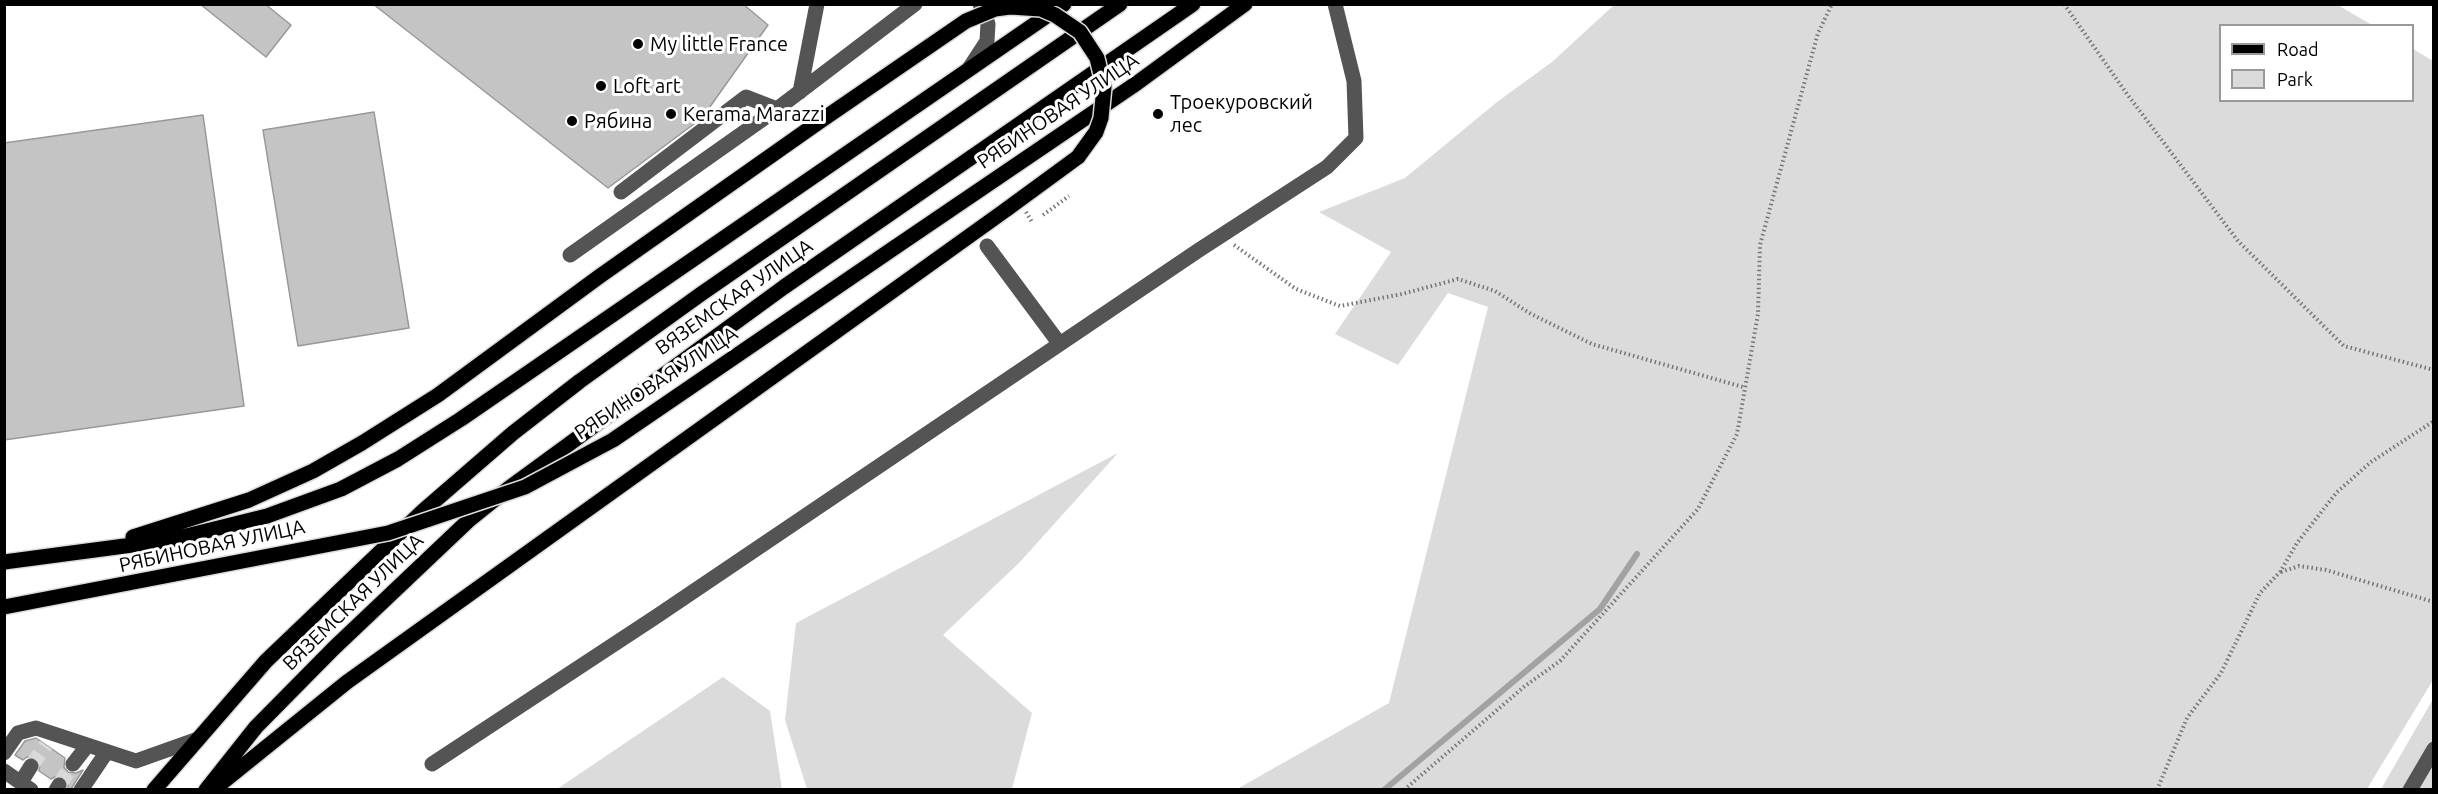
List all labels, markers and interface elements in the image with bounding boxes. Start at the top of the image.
legend [2219,24,2414,102]
place label: My little France [650,32,788,56]
marker: My little France [631,37,645,51]
text: Road [2277,39,2319,59]
street label: РЯБИНОВАЯ УЛИЦА [973,48,1143,174]
text: Park [2277,69,2313,89]
place label: Loft art [613,74,681,98]
marker: Loft art [594,79,608,93]
place label: Троекуровский лес [1170,90,1313,137]
place label: Kerama Marazzi [683,102,825,126]
marker: Kerama Marazzi [664,107,678,121]
marker: Троекуровский лес [1151,107,1165,121]
place label: Рябина [584,109,652,133]
marker: Рябина [565,114,579,128]
street label: ВЯЗЕМСКАЯ УЛИЦА [651,234,817,360]
street label: РЯБИНОВАЯ УЛИЦА [570,321,742,445]
street label: РЯБИНОВАЯ УЛИЦА [117,515,307,577]
street label: ВЯЗЕМСКАЯ УЛИЦА [278,529,428,675]

